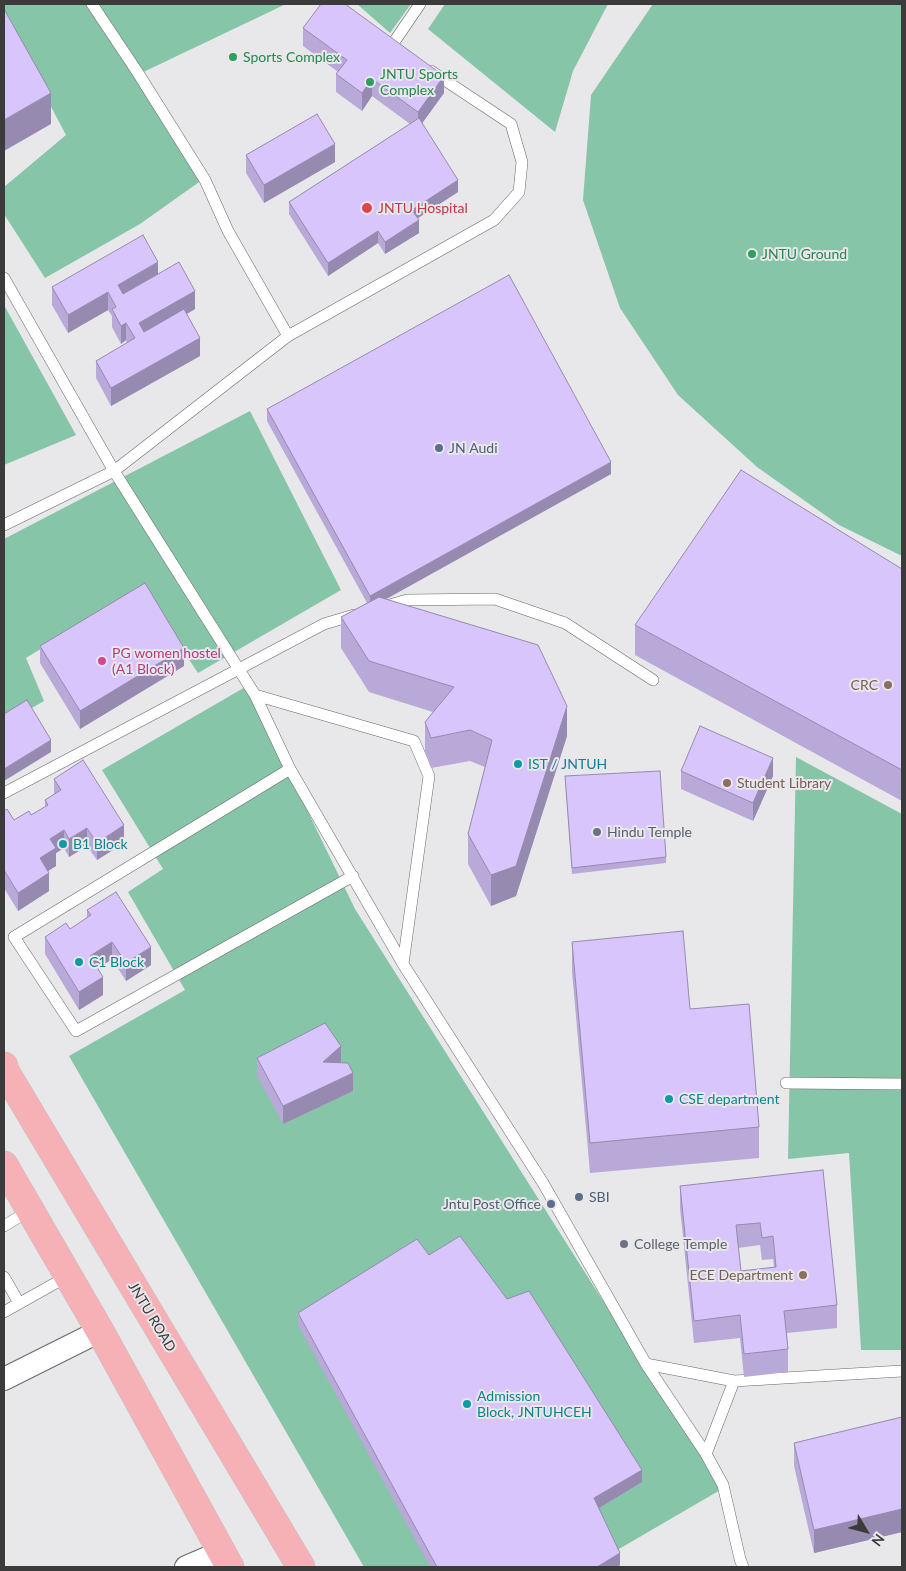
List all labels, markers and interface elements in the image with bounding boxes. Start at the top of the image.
place label: Sports Complex [243,49,340,65]
marker: Sports Complex [227,51,239,63]
place label: JNTU Sports Complex [380,66,458,98]
marker: JNTU Sports Complex [364,76,376,88]
place label: JNTU Hospital [378,200,468,216]
marker: JNTU Hospital [360,201,374,215]
place label: JNTU Ground [762,246,847,262]
marker: JNTU Ground [746,248,758,260]
place label: JN Audi [449,440,497,456]
marker: JN Audi [433,442,445,454]
place label: PG women hostel (A1 Block) [112,645,221,678]
marker: PG women hostel (A1 Block) [96,655,108,667]
place label: CRC [851,677,878,693]
marker: CRC [882,679,894,691]
place label: IST / JNTUH [528,756,607,772]
marker: IST / JNTUH [512,758,524,770]
place label: Student Library [737,775,831,791]
marker: Student Library [721,777,733,789]
place label: Hindu Temple [607,824,692,840]
marker: Hindu Temple [591,826,603,838]
place label: B1 Block [73,836,128,852]
marker: B1 Block [57,838,69,850]
place label: C1 Block [89,954,144,970]
marker: C1 Block [73,956,85,968]
place label: CSE department [679,1091,779,1107]
marker: CSE department [663,1093,675,1105]
place label: SBI [589,1189,610,1205]
marker: SBI [573,1191,585,1203]
place label: Jntu Post Office [443,1196,541,1212]
marker: Jntu Post Office [545,1198,557,1210]
place label: College Temple [634,1236,727,1252]
marker: College Temple [618,1238,630,1250]
place label: ECE Department [690,1267,793,1283]
marker: ECE Department [797,1269,809,1281]
street label: JNTU ROAD [125,1279,179,1355]
place label: Admission Block, JNTUHCEH [477,1388,592,1420]
marker: Admission Block, JNTUHCEH [461,1398,473,1410]
north arrow [841,1506,891,1556]
text: N [868,1531,888,1550]

